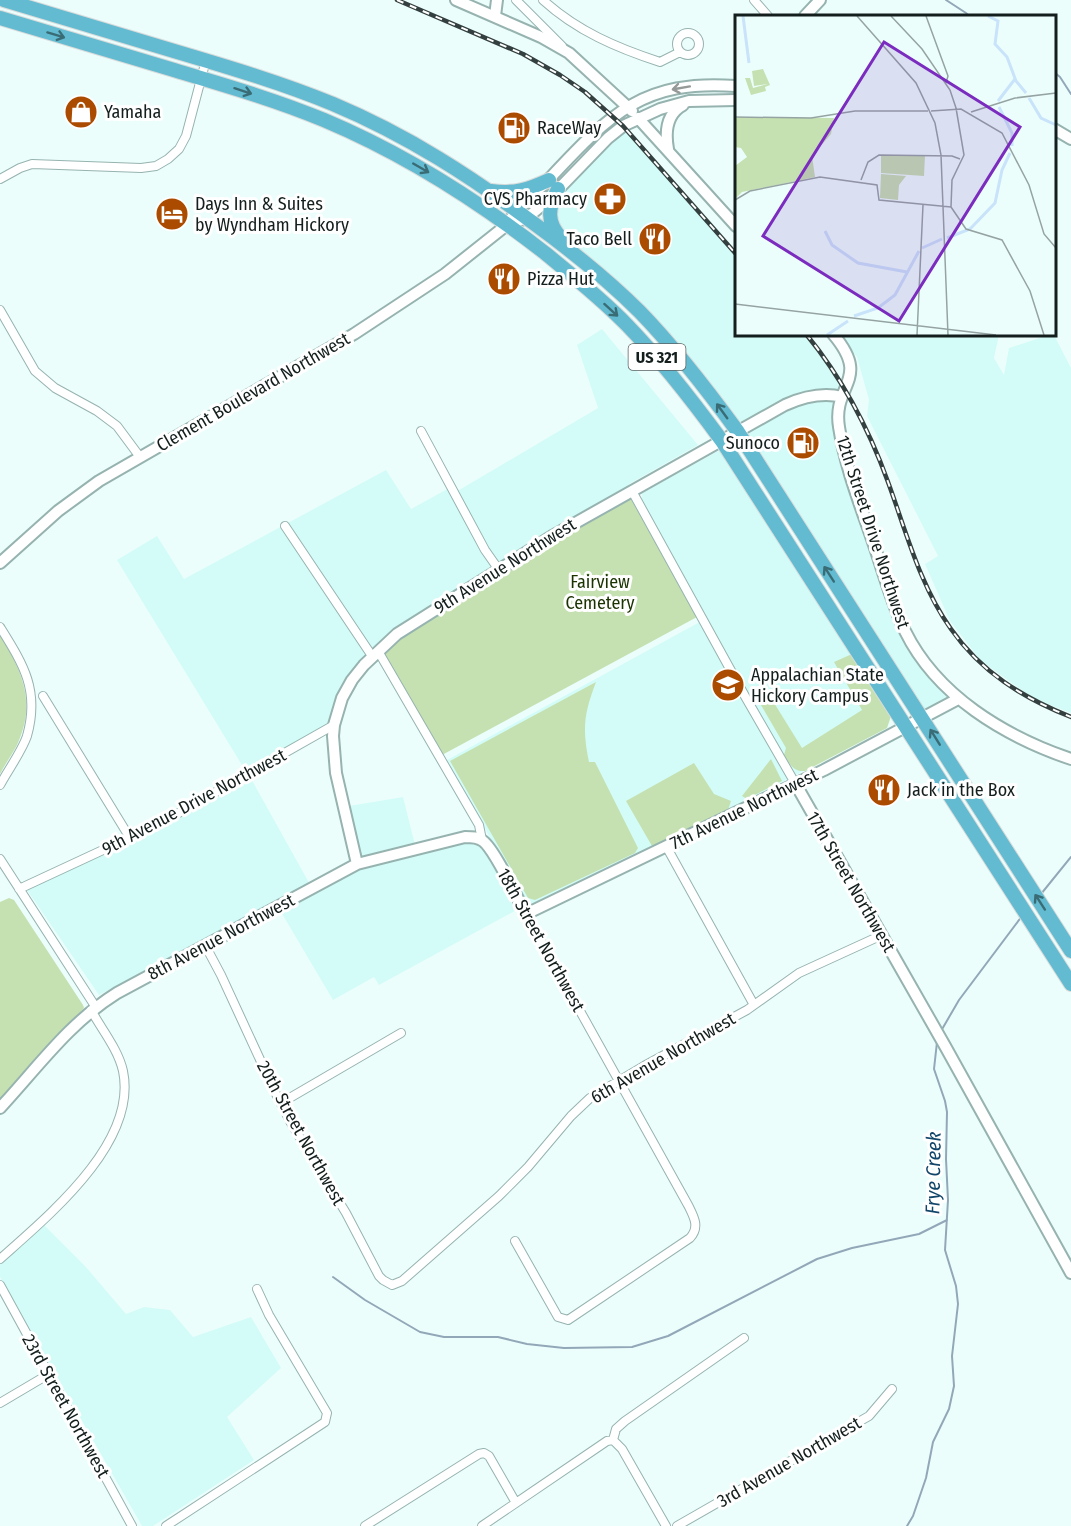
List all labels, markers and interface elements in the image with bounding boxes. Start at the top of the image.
inset map [735,15,1056,336]
one-way arrow [46,30,65,41]
one-way arrow [671,83,691,94]
one-way arrow [233,86,252,97]
shop icon: Yamaha [63,94,99,130]
place label: Yamaha [104,101,162,123]
fuel station icon: RaceWay [496,110,532,146]
place label: RaceWay [537,117,601,139]
one-way arrow [412,162,429,174]
pharmacy icon: CVS Pharmacy [592,181,628,217]
place label: CVS Pharmacy [484,188,587,210]
place label: Days Inn & Suites by Wyndham Hickory [195,193,349,236]
hotel icon: Days Inn & Suites by Wyndham Hickory [154,196,190,232]
restaurant icon: Taco Bell [637,221,673,257]
place label: Taco Bell [566,228,632,250]
restaurant icon: Pizza Hut [486,261,522,297]
place label: Pizza Hut [527,268,594,290]
one-way arrow [603,303,618,317]
street label: Clement Boulevard Northwest [152,328,354,456]
road number: US 321 [628,344,686,370]
one-way arrow [716,403,728,419]
fuel station icon: Sunoco [785,425,821,461]
place label: Sunoco [726,432,780,454]
street label: 12th Street Drive Northwest [831,433,915,631]
street label: 9th Avenue Northwest [430,513,580,619]
one-way arrow [823,566,835,583]
park label: Fairview Cemetery [565,571,635,614]
place label: Appalachian State Hickory Campus [751,664,884,707]
school or university icon: Appalachian State Hickory Campus [710,667,746,703]
one-way arrow [929,730,941,746]
street label: 9th Avenue Drive Northwest [98,744,290,860]
street label: 7th Avenue Northwest [667,764,822,854]
restaurant icon: Jack in the Box [866,772,902,808]
place label: Jack in the Box [907,779,1015,801]
street label: 17th Street Northwest [802,808,900,956]
street label: 18th Street Northwest [492,865,590,1016]
street label: 8th Avenue Northwest [144,889,298,985]
one-way arrow [1033,894,1045,911]
street label: 6th Avenue Northwest [587,1008,739,1108]
street label: 20th Street Northwest [252,1057,350,1209]
water label: Frye Creek [920,1131,946,1215]
street label: 23rd Street Northwest [17,1330,115,1482]
street label: 3rd Avenue Northwest [713,1412,865,1512]

